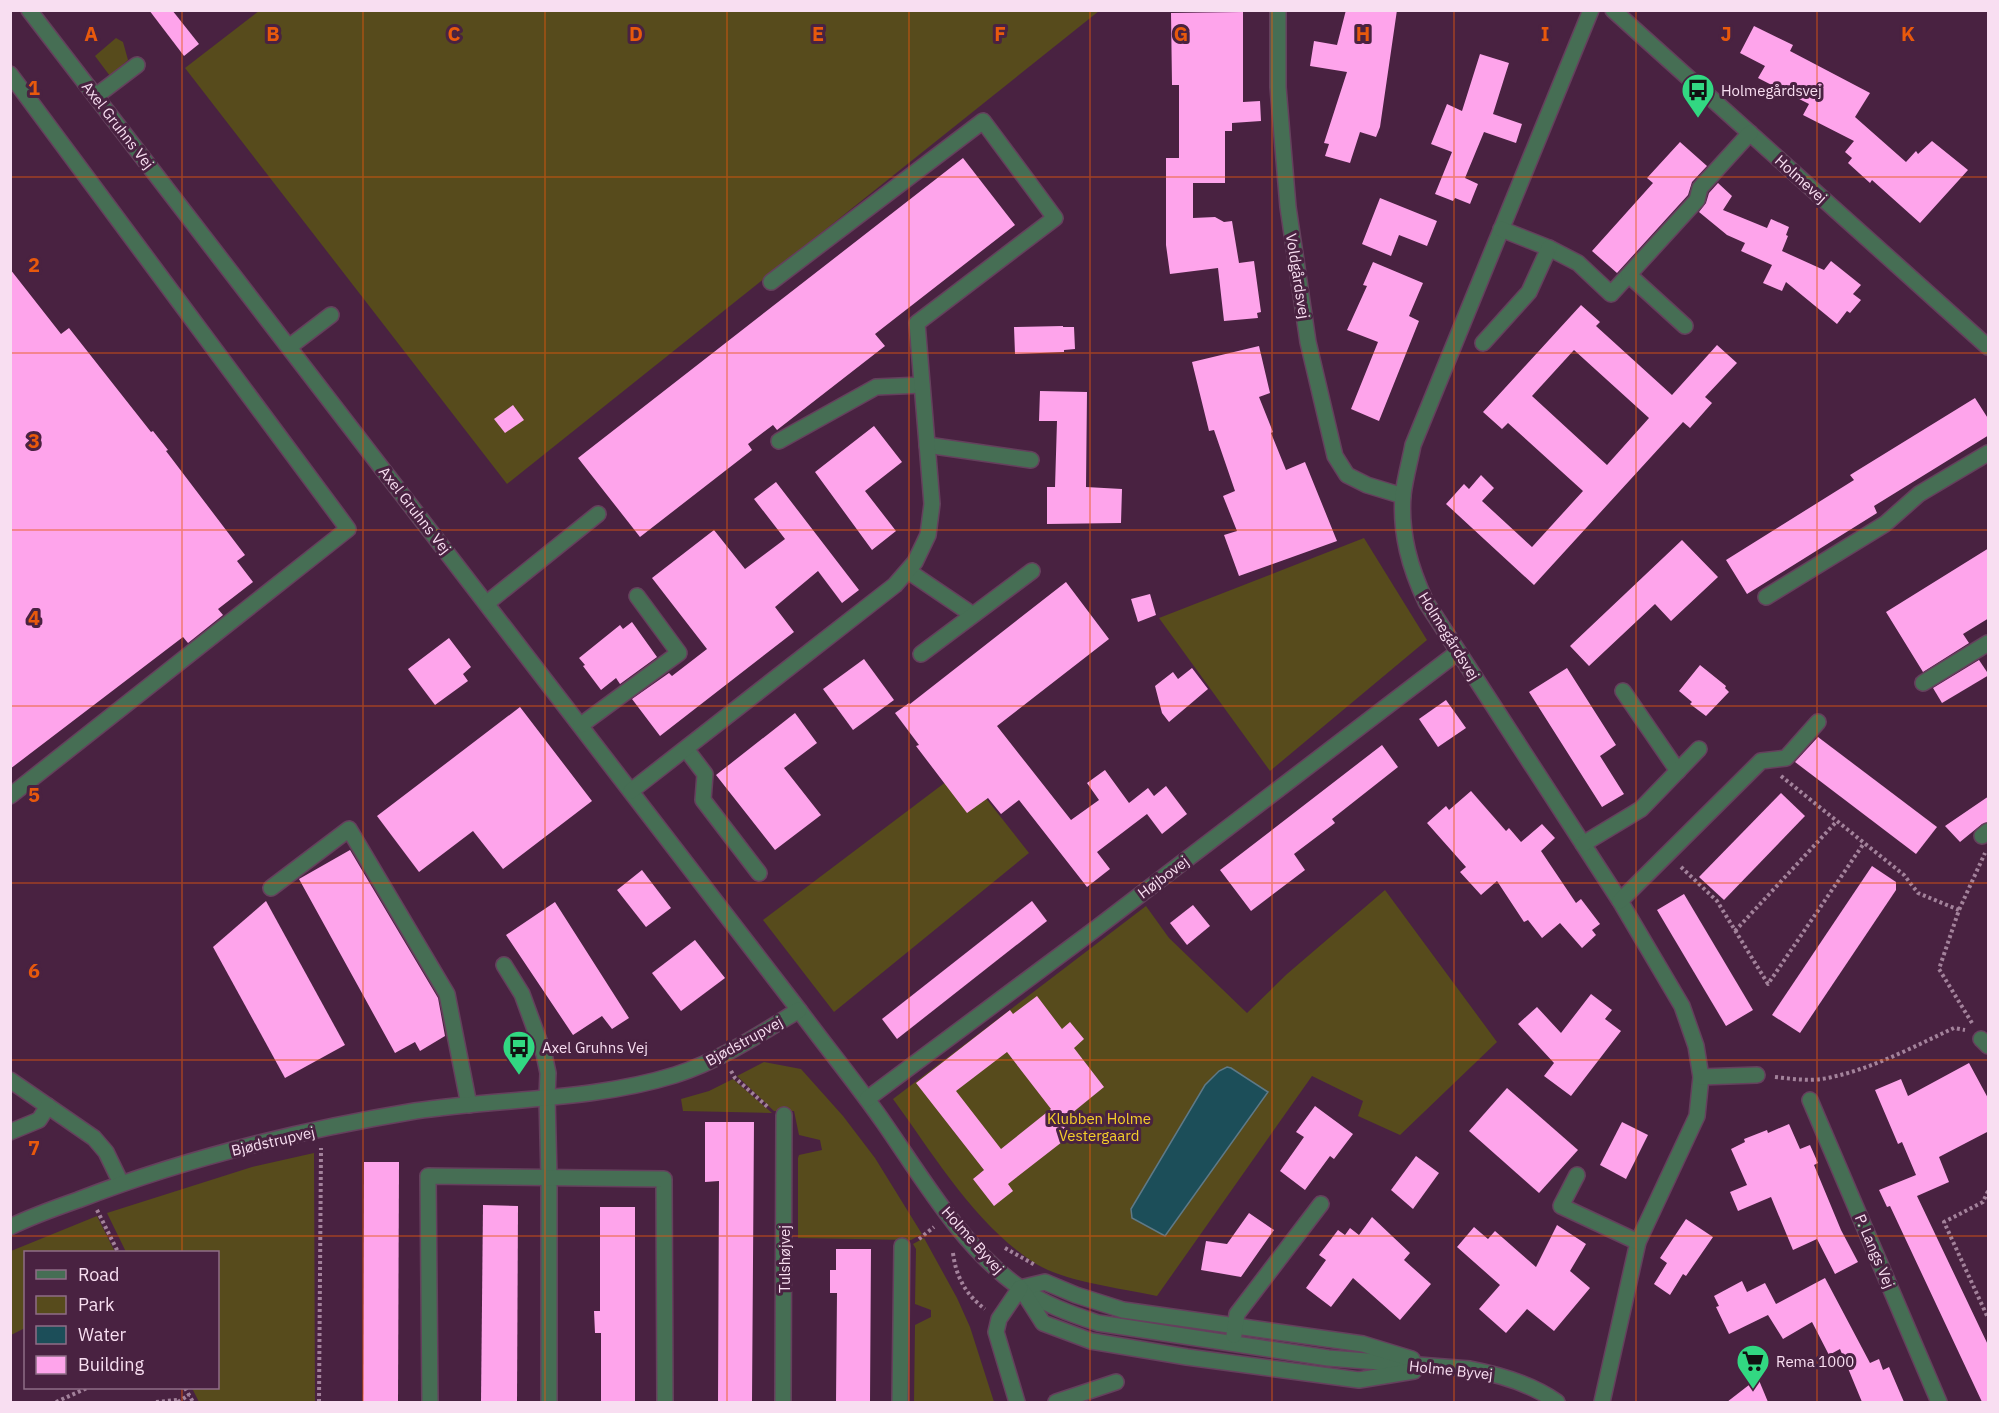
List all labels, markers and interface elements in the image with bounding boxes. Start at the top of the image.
text: A [84,20,98,47]
text: B [266,20,280,47]
text: C [447,20,461,47]
text: D [629,20,643,47]
text: E [812,20,824,47]
text: F [994,20,1006,47]
text: G [1174,20,1188,47]
text: H [1356,20,1370,47]
text: I [1541,20,1549,47]
text: J [1720,20,1732,47]
text: K [1901,20,1915,47]
bus stop icon: Holmegårdsvej [1680,72,1716,119]
text: 1 [28,74,40,101]
street label: Axel Gruhns Vej [78,77,158,173]
place label: Holmegårdsvej [1721,81,1822,100]
street label: Holmevej [1771,151,1831,207]
street label: Voldgårdsvej [1282,232,1314,320]
text: 2 [28,251,40,278]
text: 3 [28,427,40,454]
street label: Axel Gruhns Vej [375,462,455,558]
street label: Holmegårdsvej [1414,588,1484,684]
text: 4 [28,604,40,631]
text: 5 [28,781,40,808]
street label: Højbovej [1134,852,1192,902]
text: 6 [28,957,40,984]
street label: Bjødstrupvej [702,1012,786,1070]
bus stop icon: Axel Gruhns Vej [501,1029,537,1076]
place label: Axel Gruhns Vej [542,1038,648,1057]
park label: Klubben Holme Vestergaard [1047,1109,1151,1145]
street label: Bjødstrupvej [229,1122,317,1160]
text: 7 [28,1134,40,1161]
street label: Holme Byvej [938,1202,1008,1278]
street label: P. Langs Vej [1851,1211,1899,1291]
street label: Tulshøjvej [775,1225,794,1293]
legend [24,1251,219,1389]
text: Road [78,1263,119,1286]
text: Park [78,1293,115,1316]
text: Water [78,1323,127,1346]
supermarket icon: Rema 1000 [1735,1343,1771,1390]
place label: Rema 1000 [1776,1352,1854,1371]
text: Building [78,1353,145,1376]
street label: Holme Byvej [1408,1356,1494,1384]

